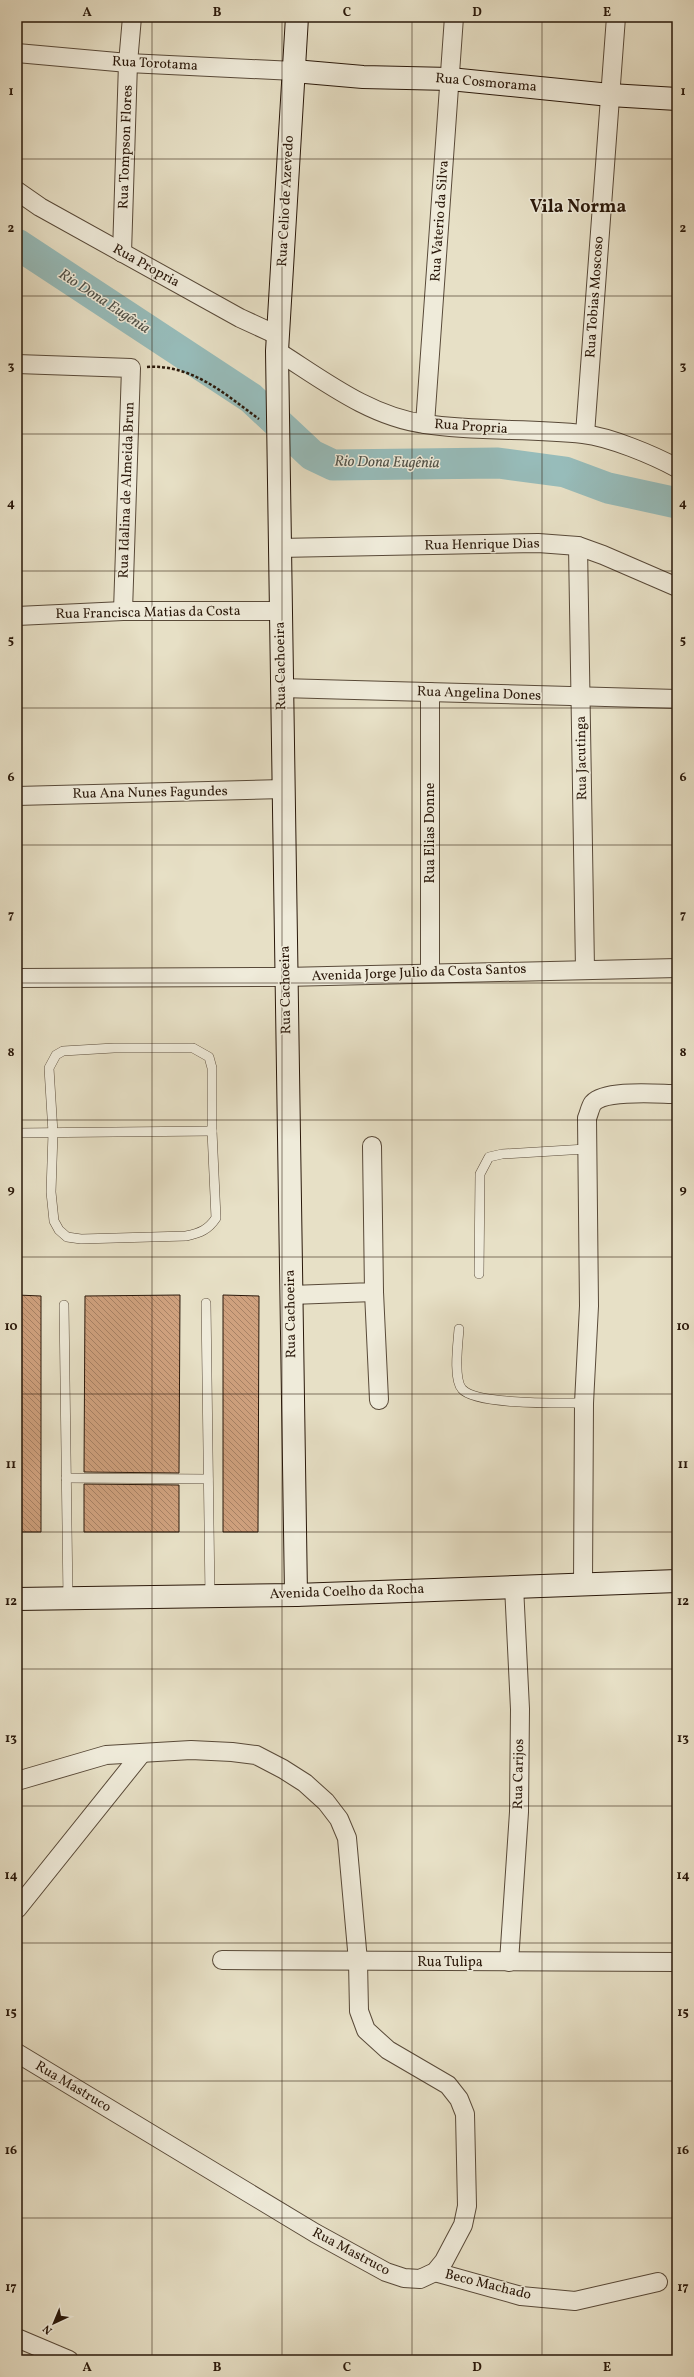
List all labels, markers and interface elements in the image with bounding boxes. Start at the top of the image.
text: A [82,4,92,22]
text: B [213,4,222,22]
text: C [343,4,351,22]
text: D [472,4,482,22]
text: E [603,4,611,22]
street label: Rua Torotama [112,52,198,76]
street label: Rua Cosmorama [434,69,538,97]
text: 1 [8,83,14,101]
text: 1 [680,83,686,101]
street label: Rua Tompson Flores [114,84,138,210]
street label: Rua Celio de Azevedo [273,135,299,267]
street label: Rua Vaterio da Silva [426,160,454,282]
district label: Vila Norma [530,195,627,220]
text: 2 [8,220,15,238]
text: 2 [680,220,687,238]
street label: Rua Tobias Moscoso [581,235,609,359]
street label: Rua Propria [109,240,183,292]
water label: Rio Dona Eugênia [54,265,154,339]
text: 3 [8,358,15,376]
text: 3 [680,358,687,376]
street label: Rua Idalina de Almeida Brun [114,401,140,579]
street label: Rua Propria [434,415,508,439]
water label: Rio Dona Eugênia [334,452,440,474]
text: 4 [7,495,15,513]
text: 4 [679,495,687,513]
street label: Rua Henrique Dias [424,534,540,556]
street label: Rua Francisca Matias da Costa [55,602,241,624]
street label: Rua Cachoeira [271,621,291,711]
text: 5 [8,632,14,650]
text: 5 [680,632,686,650]
street label: Rua Angelina Dones [416,682,542,706]
street label: Rua Jacutinga [572,716,592,800]
text: 6 [7,769,15,787]
text: 6 [679,769,687,787]
street label: Rua Ana Nunes Fagundes [72,782,228,804]
street label: Rua Elias Donne [421,782,440,883]
text: 7 [8,907,14,925]
text: 7 [680,907,686,925]
street label: Rua Cachoeira [276,945,296,1035]
street label: Avenida Jorge Julio da Costa Santos [311,960,527,986]
text: 8 [7,1044,15,1062]
text: 8 [679,1044,687,1062]
text: 9 [7,1181,15,1199]
text: 9 [679,1181,687,1199]
street label: Rua Cachoeira [281,1269,301,1359]
text: 10 [4,1318,18,1336]
text: 10 [676,1318,690,1336]
text: 11 [6,1456,16,1474]
text: 11 [678,1456,688,1474]
street label: Avenida Coelho da Rocha [269,1580,425,1604]
text: 12 [5,1593,17,1611]
text: 12 [677,1593,689,1611]
text: 13 [5,1730,17,1748]
text: 13 [677,1730,689,1748]
street label: Rua Carijos [509,1738,529,1810]
text: 14 [4,1867,18,1885]
text: 14 [676,1867,690,1885]
street label: Rua Tulipa [417,1953,483,1972]
text: 15 [5,2004,17,2022]
text: 15 [677,2004,689,2022]
street label: Rua Mastruco [31,2057,115,2117]
text: 16 [5,2142,17,2160]
text: 16 [677,2142,689,2160]
street label: Rua Mastruco [309,2224,393,2280]
street label: Beco Machado [443,2265,533,2305]
text: 17 [5,2279,17,2297]
text: 17 [677,2279,689,2297]
north arrow [34,2303,74,2343]
text: N [40,2321,56,2337]
text: A [82,2359,92,2377]
text: B [213,2359,222,2377]
text: C [343,2359,351,2377]
text: D [472,2359,482,2377]
text: E [603,2359,611,2377]

